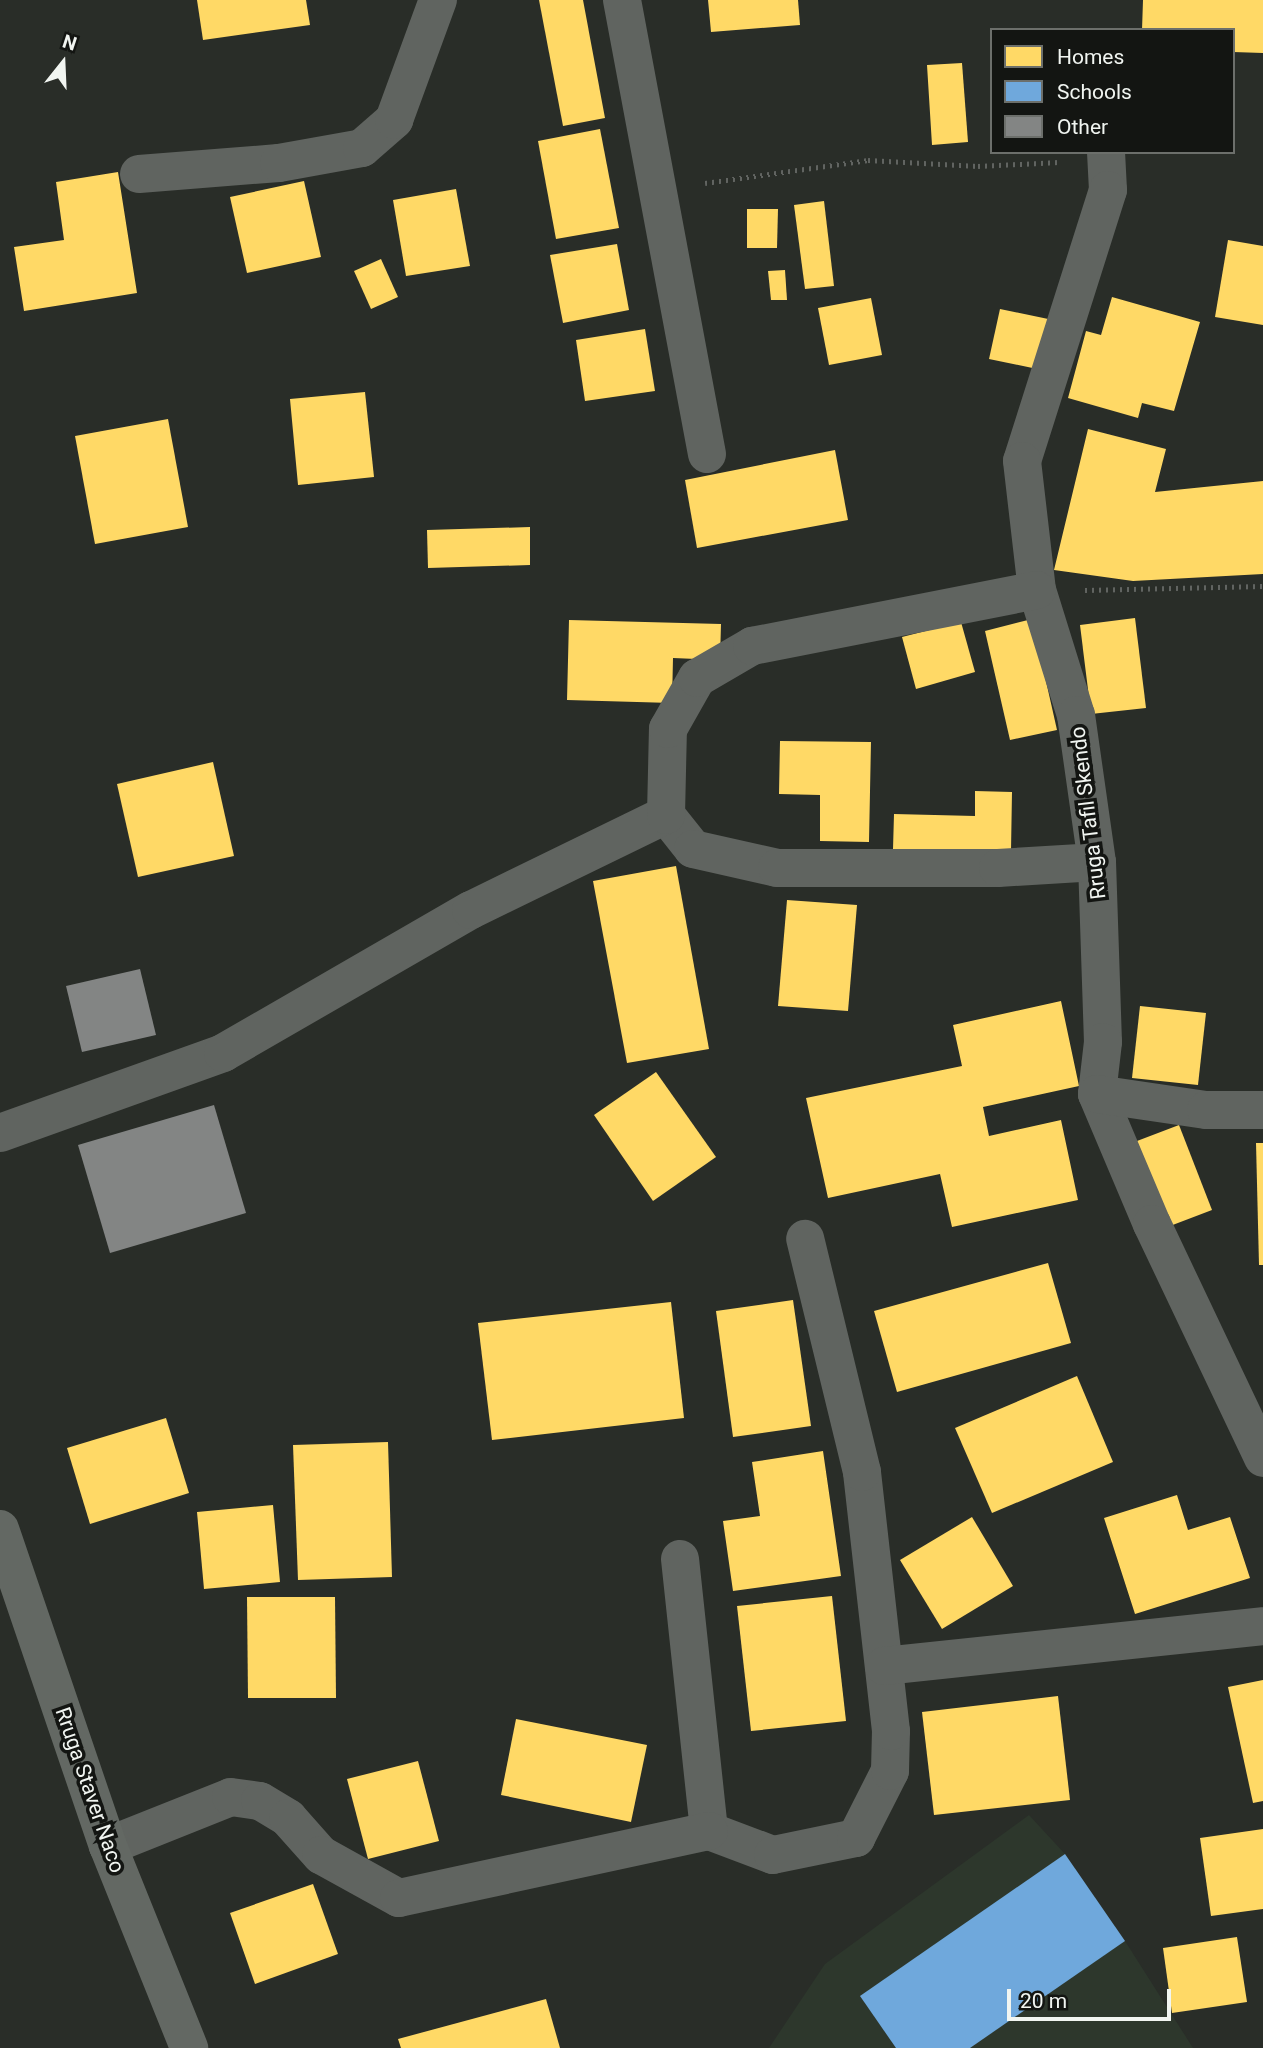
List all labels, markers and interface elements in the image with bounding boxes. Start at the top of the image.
north arrow [28,28,98,98]
legend [990,28,1235,154]
text: N [60,30,80,56]
text: Homes [1057,45,1124,69]
text: Schools [1057,80,1132,104]
text: Other [1057,115,1108,139]
street label: Rruga Tafil Skendo [1065,725,1111,901]
street label: Rruga Staver Naco [50,1704,130,1876]
scale bar [1011,1974,1176,2018]
text: 20 m [1020,1989,1067,2013]

